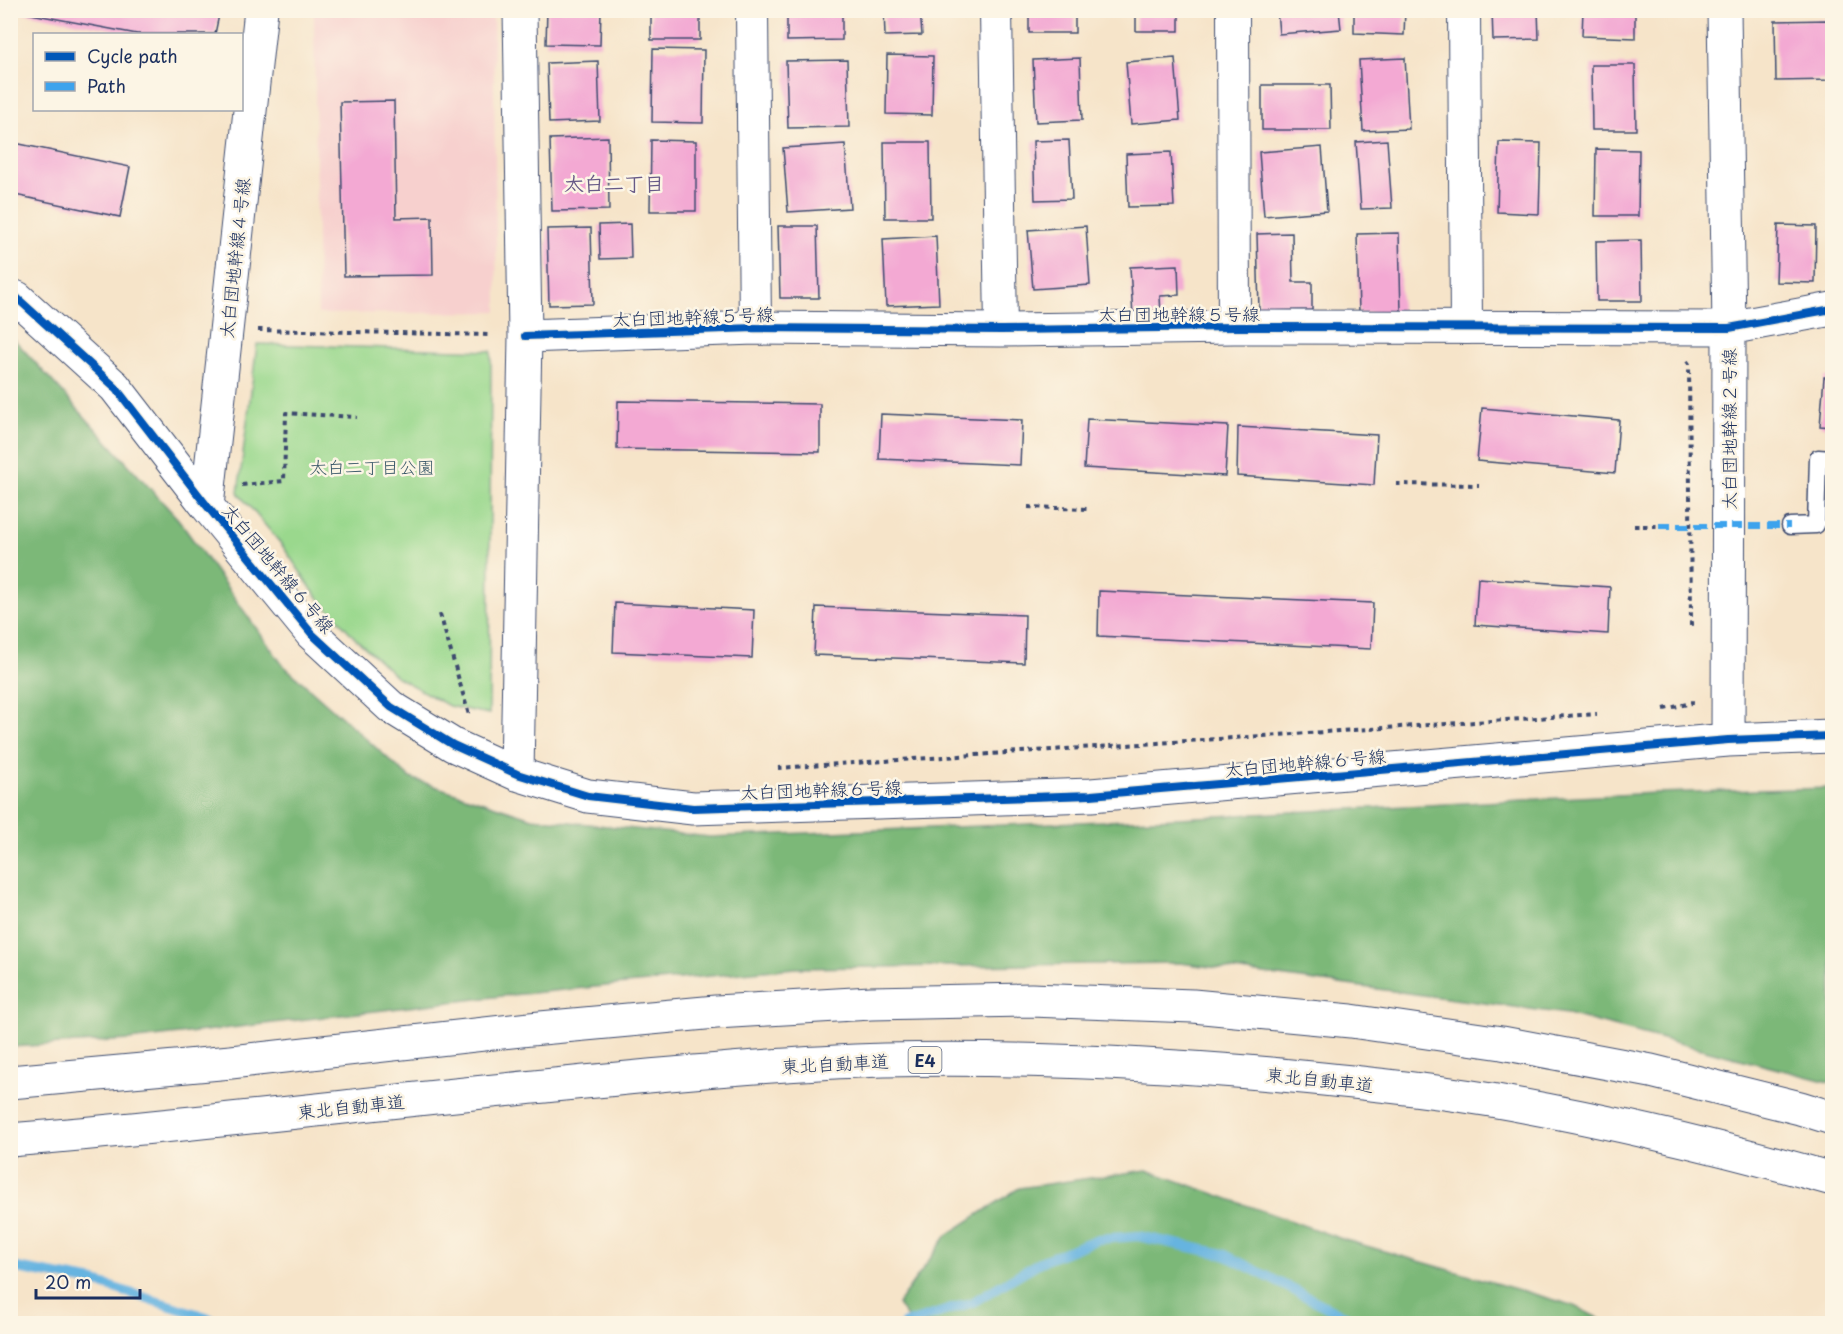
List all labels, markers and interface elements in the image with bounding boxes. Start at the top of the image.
legend [33,33,243,111]
text: Cycle path [87,42,178,69]
text: Path [87,72,126,99]
district label: 太白二丁目 [564,168,664,198]
street label: 太白団地幹線４号線 [212,176,256,340]
street label: 太白団地幹線５号線 [612,300,774,332]
street label: 太白団地幹線５号線 [1098,300,1260,327]
street label: 太白団地幹線２号線 [1715,348,1742,510]
park label: 太白二丁目公園 [309,453,435,480]
street label: 太白団地幹線６号線 [217,497,341,639]
street label: 太白団地幹線６号線 [1223,741,1387,783]
street label: 太白団地幹線６号線 [740,773,902,805]
street label: 東北自動車道 [780,1047,890,1079]
road number: E4 [908,1047,942,1073]
street label: 東北自動車道 [1265,1060,1375,1098]
street label: 東北自動車道 [296,1087,406,1125]
scale bar [36,1262,140,1300]
text: 20 m [45,1268,91,1295]

